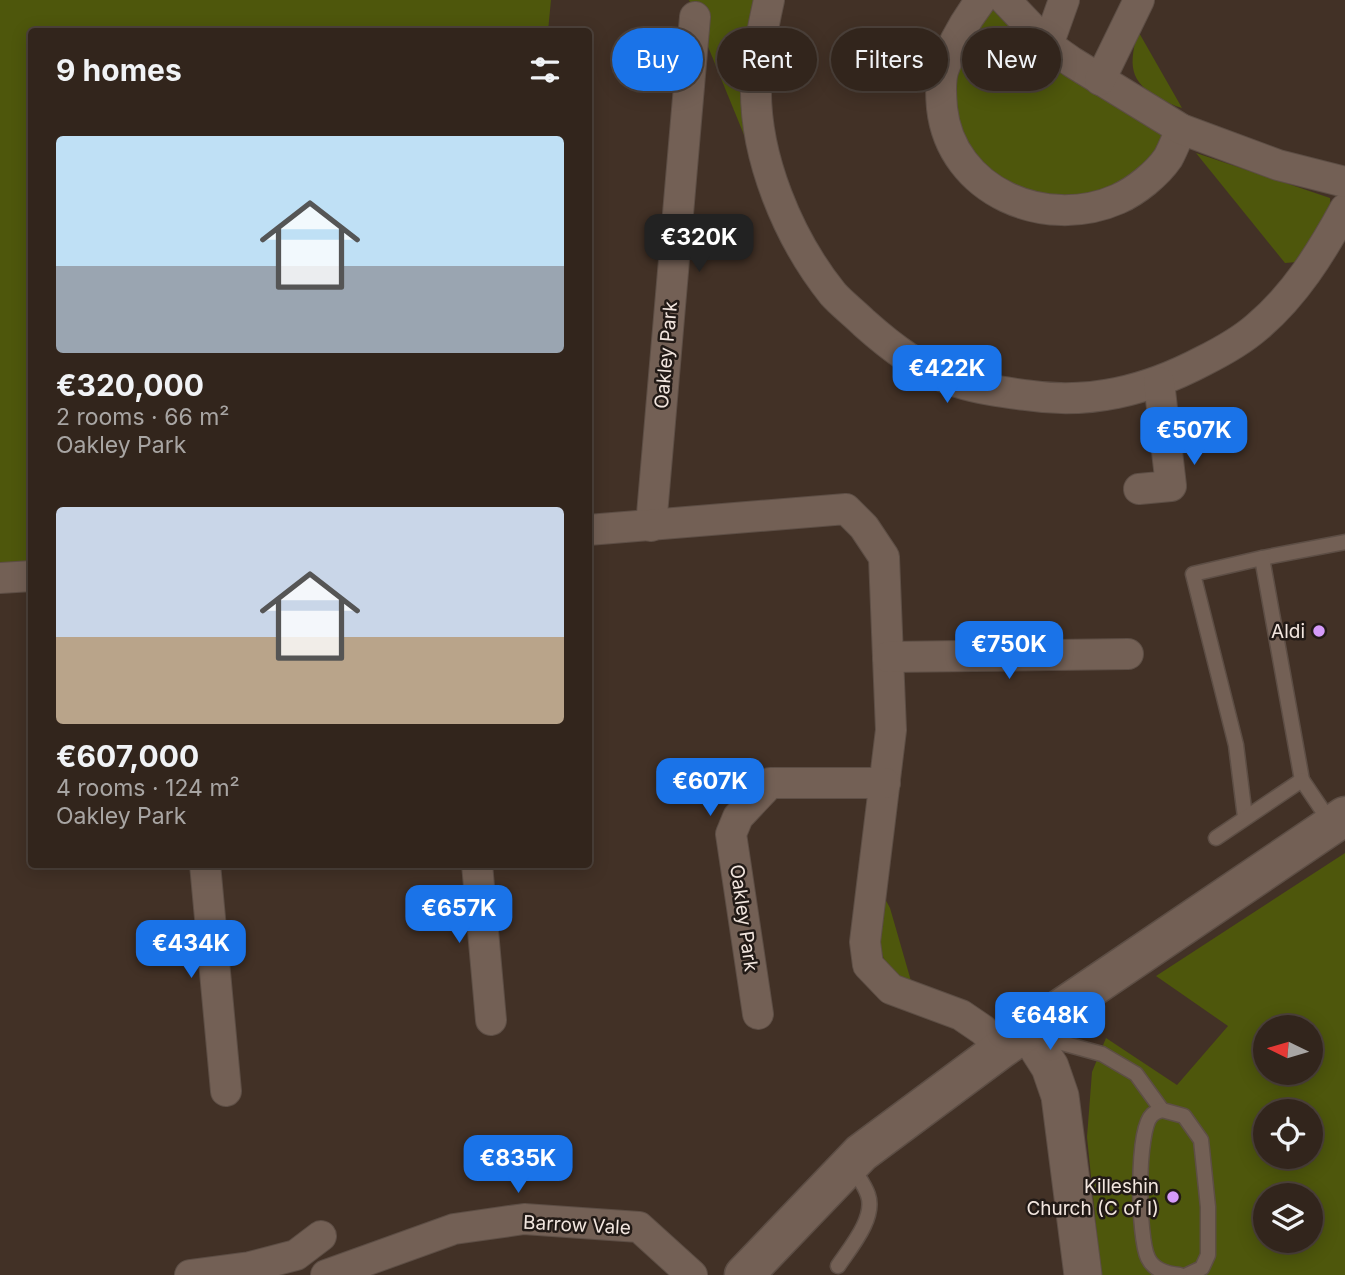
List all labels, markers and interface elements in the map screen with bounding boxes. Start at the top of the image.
chip: Buy [612,28,703,91]
chip: Rent [717,28,817,91]
chip: Filters [831,28,948,91]
chip: New [962,28,1061,91]
icon: filters [526,51,564,89]
text: 9 homes [56,52,182,88]
icon: home [247,182,373,308]
pin: €320K [650,215,748,274]
text: €320K [660,223,738,251]
street label: Oakley Park [650,300,682,410]
pin: €422K [898,346,996,405]
text: €422K [909,354,985,382]
text: €320,000 [56,367,204,403]
text: 2 rooms · 66 m² [56,403,230,431]
pin: €507K [1145,407,1243,467]
text: €507K [1156,416,1232,444]
text: Oakley Park [56,431,186,459]
icon: home [247,553,373,679]
place label: Aldi [1271,620,1305,643]
pin: €750K [960,622,1058,681]
marker: Aldi [1311,623,1327,639]
text: €750K [971,630,1047,658]
text: €607,000 [56,738,199,774]
pin: €607K [661,758,759,818]
text: €607K [672,767,748,795]
text: 4 rooms · 124 m² [56,774,240,802]
text: Oakley Park [56,802,186,830]
street label: Oakley Park [725,863,763,973]
pin: €657K [410,886,508,945]
text: €657K [421,894,497,922]
pin: €434K [142,920,240,980]
text: €434K [152,929,230,957]
pin: €648K [1001,992,1099,1052]
text: €648K [1011,1001,1089,1029]
north arrow [1253,1015,1323,1085]
map controls [1253,1015,1323,1253]
button: locate [1253,1099,1323,1169]
pin: €835K [469,1136,567,1195]
text: €835K [480,1144,556,1172]
place label: Killeshin Church (C of I) [1026,1175,1159,1220]
button: layers [1253,1183,1323,1253]
marker: Killeshin Church (C of I) [1165,1189,1181,1205]
street label: Barrow Vale [523,1211,631,1239]

